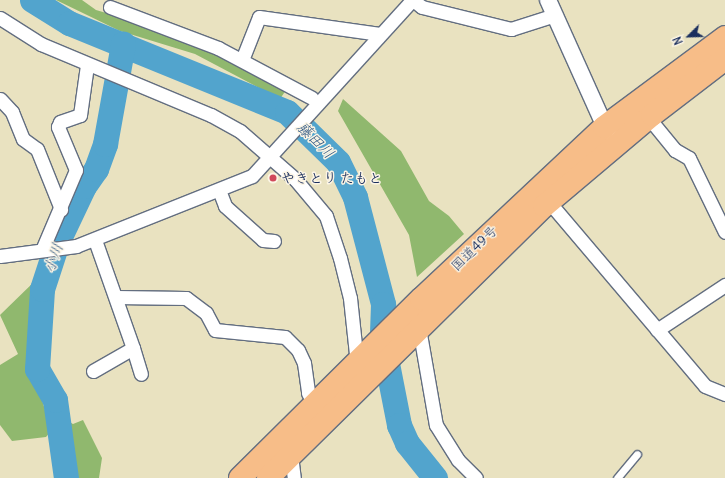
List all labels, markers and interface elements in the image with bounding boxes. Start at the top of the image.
north arrow [669,16,709,56]
text: N [670,34,686,47]
water label: 藤田川 [294,118,338,162]
place label: やきとり たもと [281,170,382,186]
marker: やきとり たもと [268,173,278,183]
street label: 国道49号 [447,222,501,274]
water label: 小川 [40,241,66,275]

